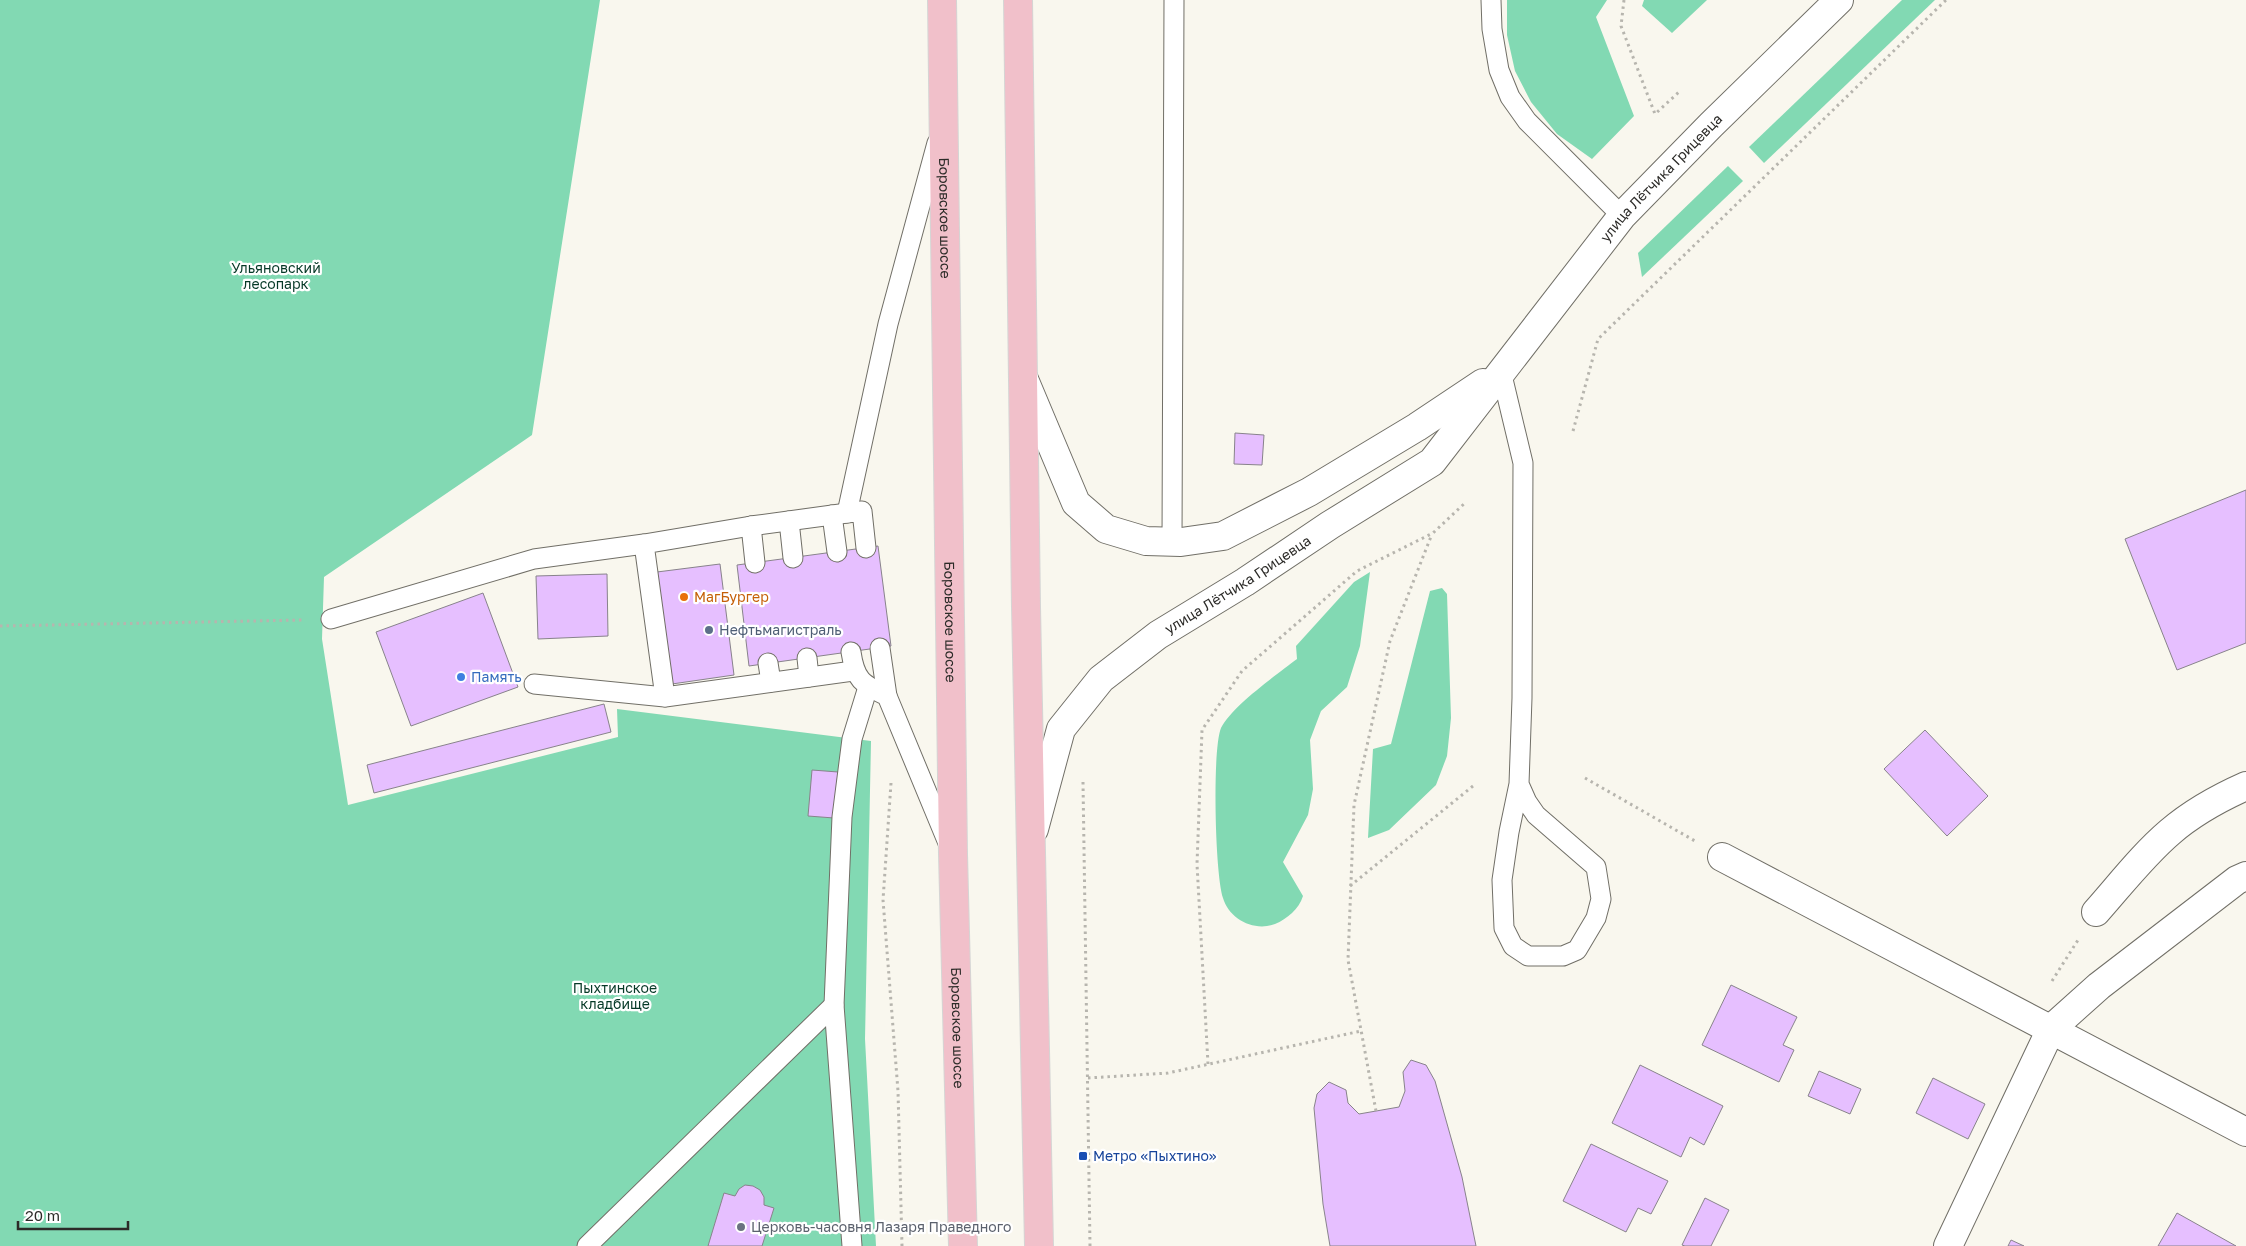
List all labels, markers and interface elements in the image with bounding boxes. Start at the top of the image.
street label: улица Лётчика Грицевца [1596,110,1725,245]
street label: Боровское шоссе [936,157,955,279]
park label: Ульяновский лесопарк [231,259,321,292]
street label: улица Лётчика Грицевца [1161,531,1314,637]
street label: Боровское шоссе [941,561,960,683]
place label: МагБургер [694,588,769,605]
marker: МагБургер [678,591,690,603]
place label: Нефтьмагистраль [719,621,842,638]
marker: Нефтьмагистраль [703,624,715,636]
place label: Память [471,668,522,685]
marker: Память [455,671,467,683]
street label: Боровское шоссе [948,967,968,1089]
park label: Пыхтинское кладбище [573,979,657,1012]
place label: Метро «Пыхтино» [1093,1147,1217,1164]
marker: Метро «Пыхтино» [1077,1150,1089,1162]
scale bar [18,1198,128,1230]
text: 20 m [25,1206,60,1224]
place label: Церковь-часовня Лазаря Праведного [751,1218,1011,1235]
marker: Церковь-часовня Лазаря Праведного [735,1221,747,1233]

